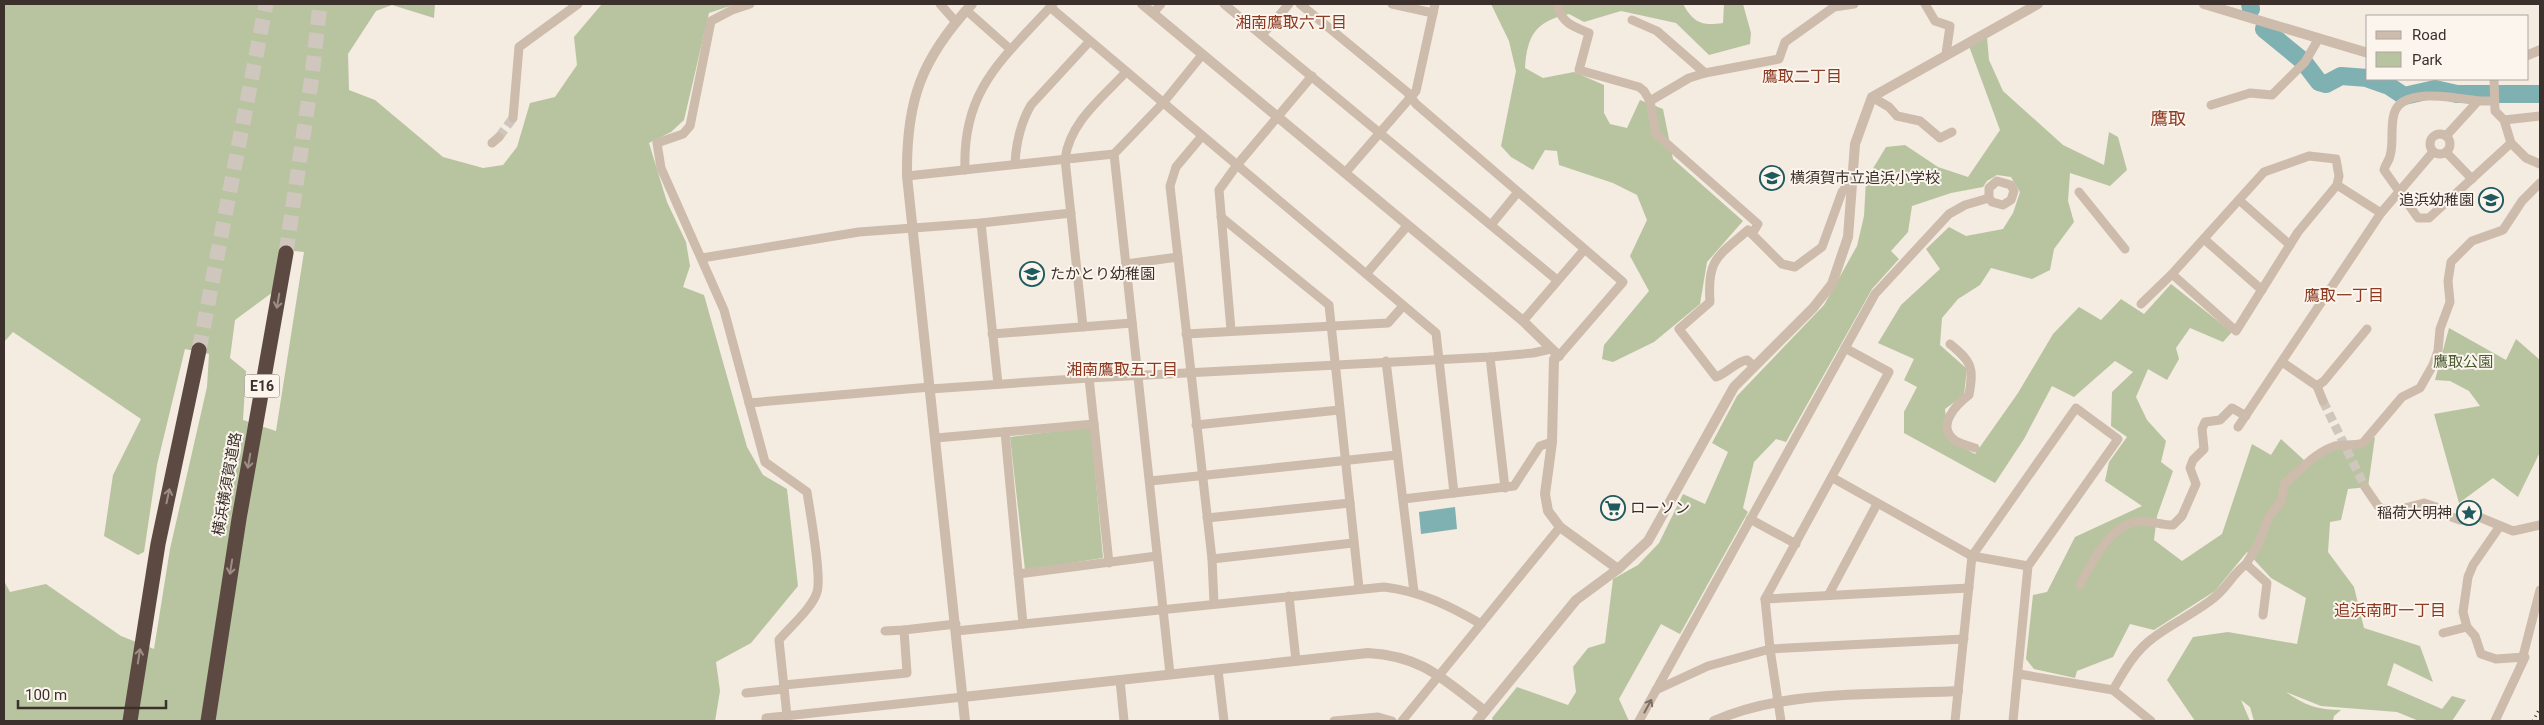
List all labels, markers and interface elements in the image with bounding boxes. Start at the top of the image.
district label: 湘南鷹取六丁目 [1235,13,1347,32]
legend [2366,15,2529,80]
text: Road [2412,26,2446,44]
text: Park [2412,51,2443,69]
district label: 鷹取二丁目 [1762,67,1842,86]
district label: 鷹取 [2150,108,2186,129]
school or university icon: 横須賀市立追浜小学校 [1759,165,1785,191]
place label: 横須賀市立追浜小学校 [1790,169,1940,187]
school or university icon: 追浜幼稚園 [2478,187,2504,213]
place label: 追浜幼稚園 [2399,191,2474,209]
school or university icon: たかとり幼稚園 [1019,261,1045,287]
place label: たかとり幼稚園 [1050,265,1155,283]
district label: 鷹取一丁目 [2304,286,2384,305]
one-way arrow [272,293,282,309]
park label: 鷹取公園 [2433,353,2493,371]
district label: 湘南鷹取五丁目 [1066,360,1178,379]
road number: E16 [244,374,280,398]
street label: 横浜横須賀道路 [209,431,245,537]
one-way arrow [243,453,253,469]
one-way arrow [163,489,173,505]
supermarket icon: ローソン [1600,495,1626,521]
place label: ローソン [1630,499,1690,517]
place icon: 稲荷大明神 [2456,500,2482,526]
place label: 稲荷大明神 [2377,504,2452,522]
one-way arrow [225,559,235,575]
district label: 追浜南町一丁目 [2334,601,2446,620]
one-way arrow [135,648,145,664]
scale bar [18,678,165,710]
text: 100 m [25,686,67,704]
one-way arrow [1643,699,1653,713]

